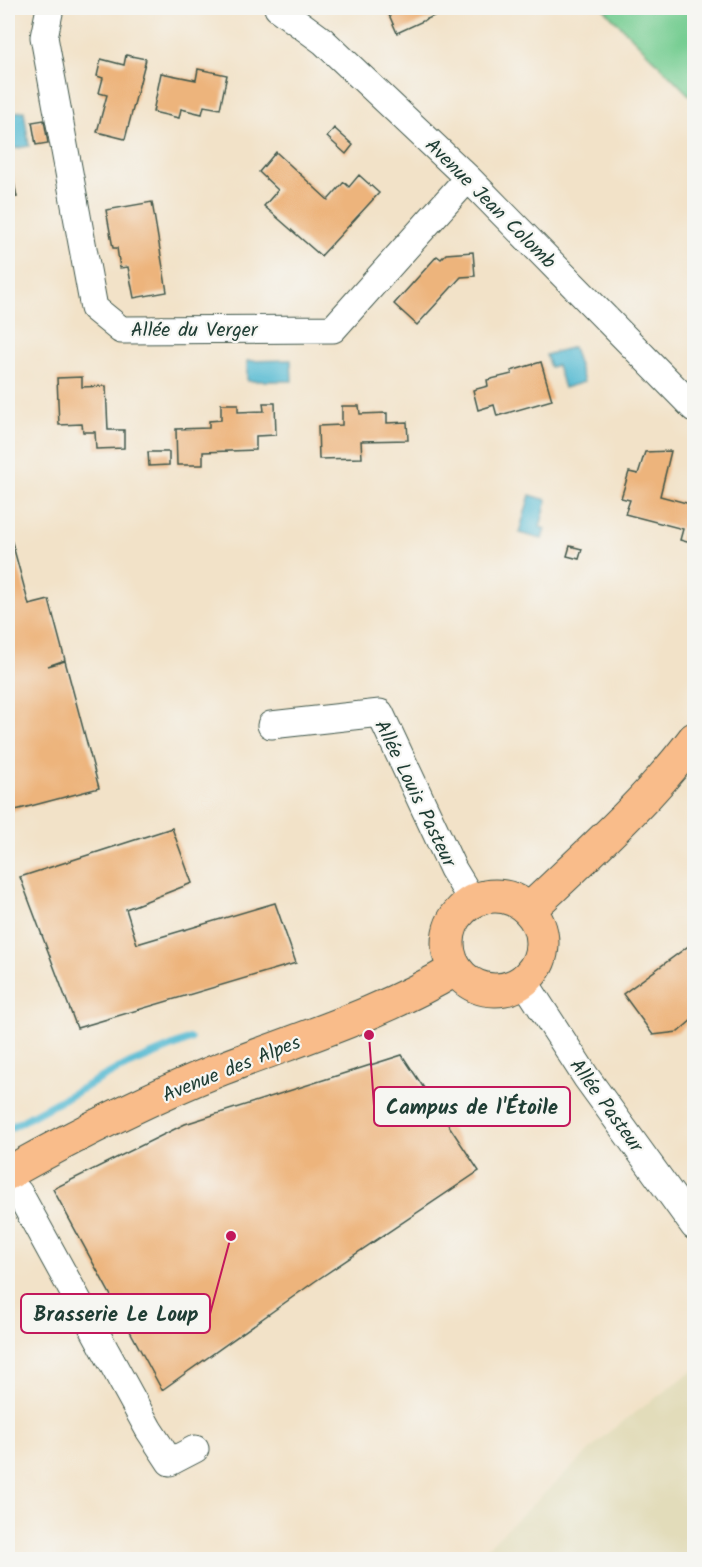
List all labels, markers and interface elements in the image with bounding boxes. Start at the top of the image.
street label: Avenue Jean Colomb [416,131,563,278]
street label: Allée du Verger [131,315,259,347]
street label: Allée Louis Pasteur [365,715,464,874]
street label: Avenue des Alpes [158,1027,306,1112]
street label: Allée Pasteur [560,1052,651,1161]
callout: Campus de l'Étoile [374,1087,570,1126]
text: Campus de l'Étoile [386,1092,558,1125]
callout: Brasserie Le Loup [21,1294,210,1333]
text: Brasserie Le Loup [33,1299,199,1332]

